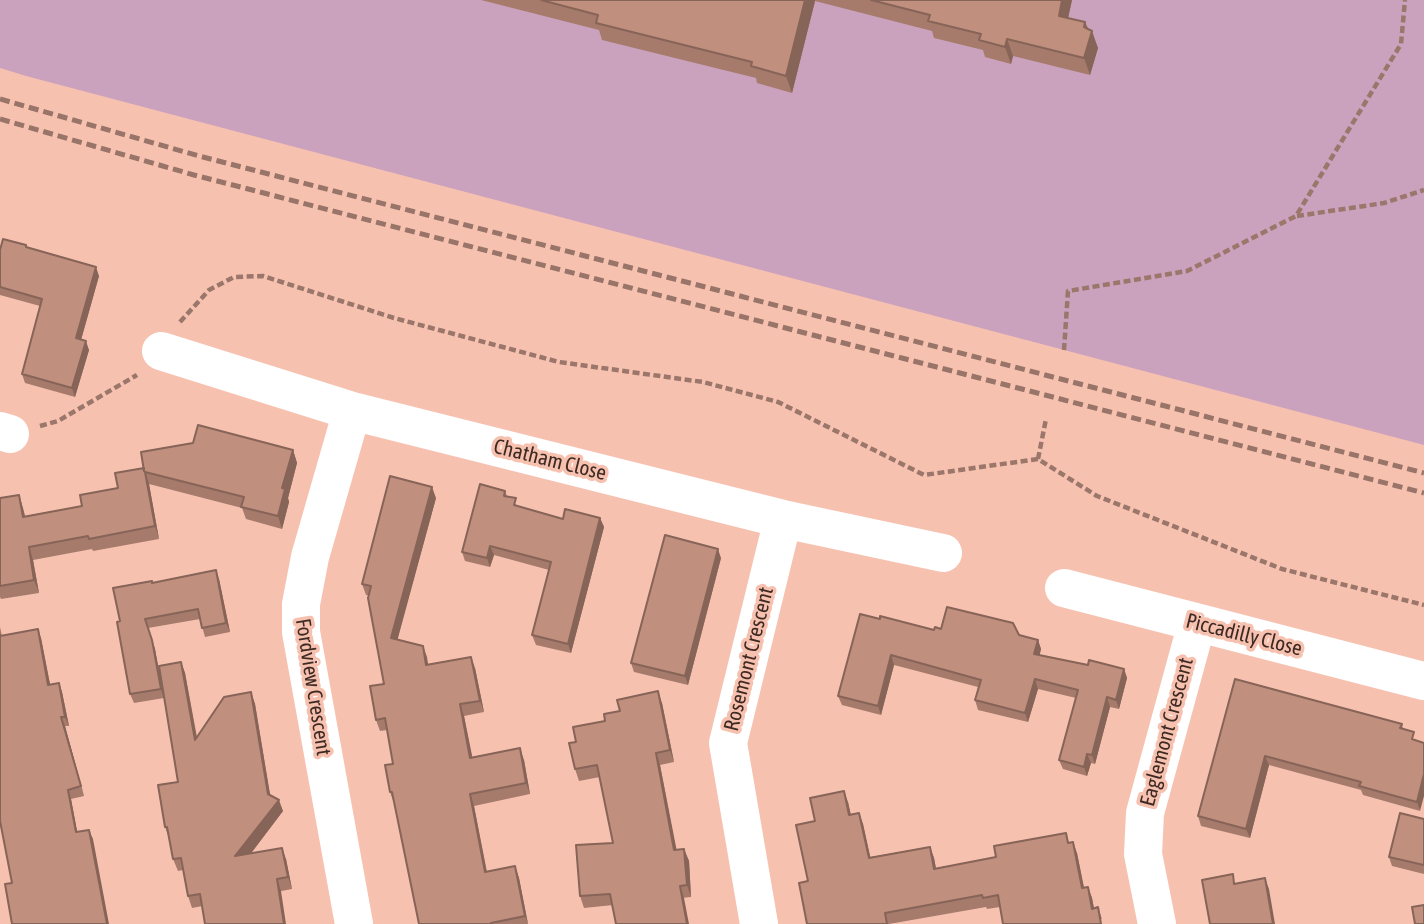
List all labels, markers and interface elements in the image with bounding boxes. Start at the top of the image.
street label: Chatham Close [491,434,609,486]
street label: Rosemont Crescent [719,584,779,734]
street label: Piccadilly Close [1183,608,1305,662]
street label: Fordview Crescent [290,617,336,757]
street label: Eaglemont Crescent [1135,655,1199,809]

